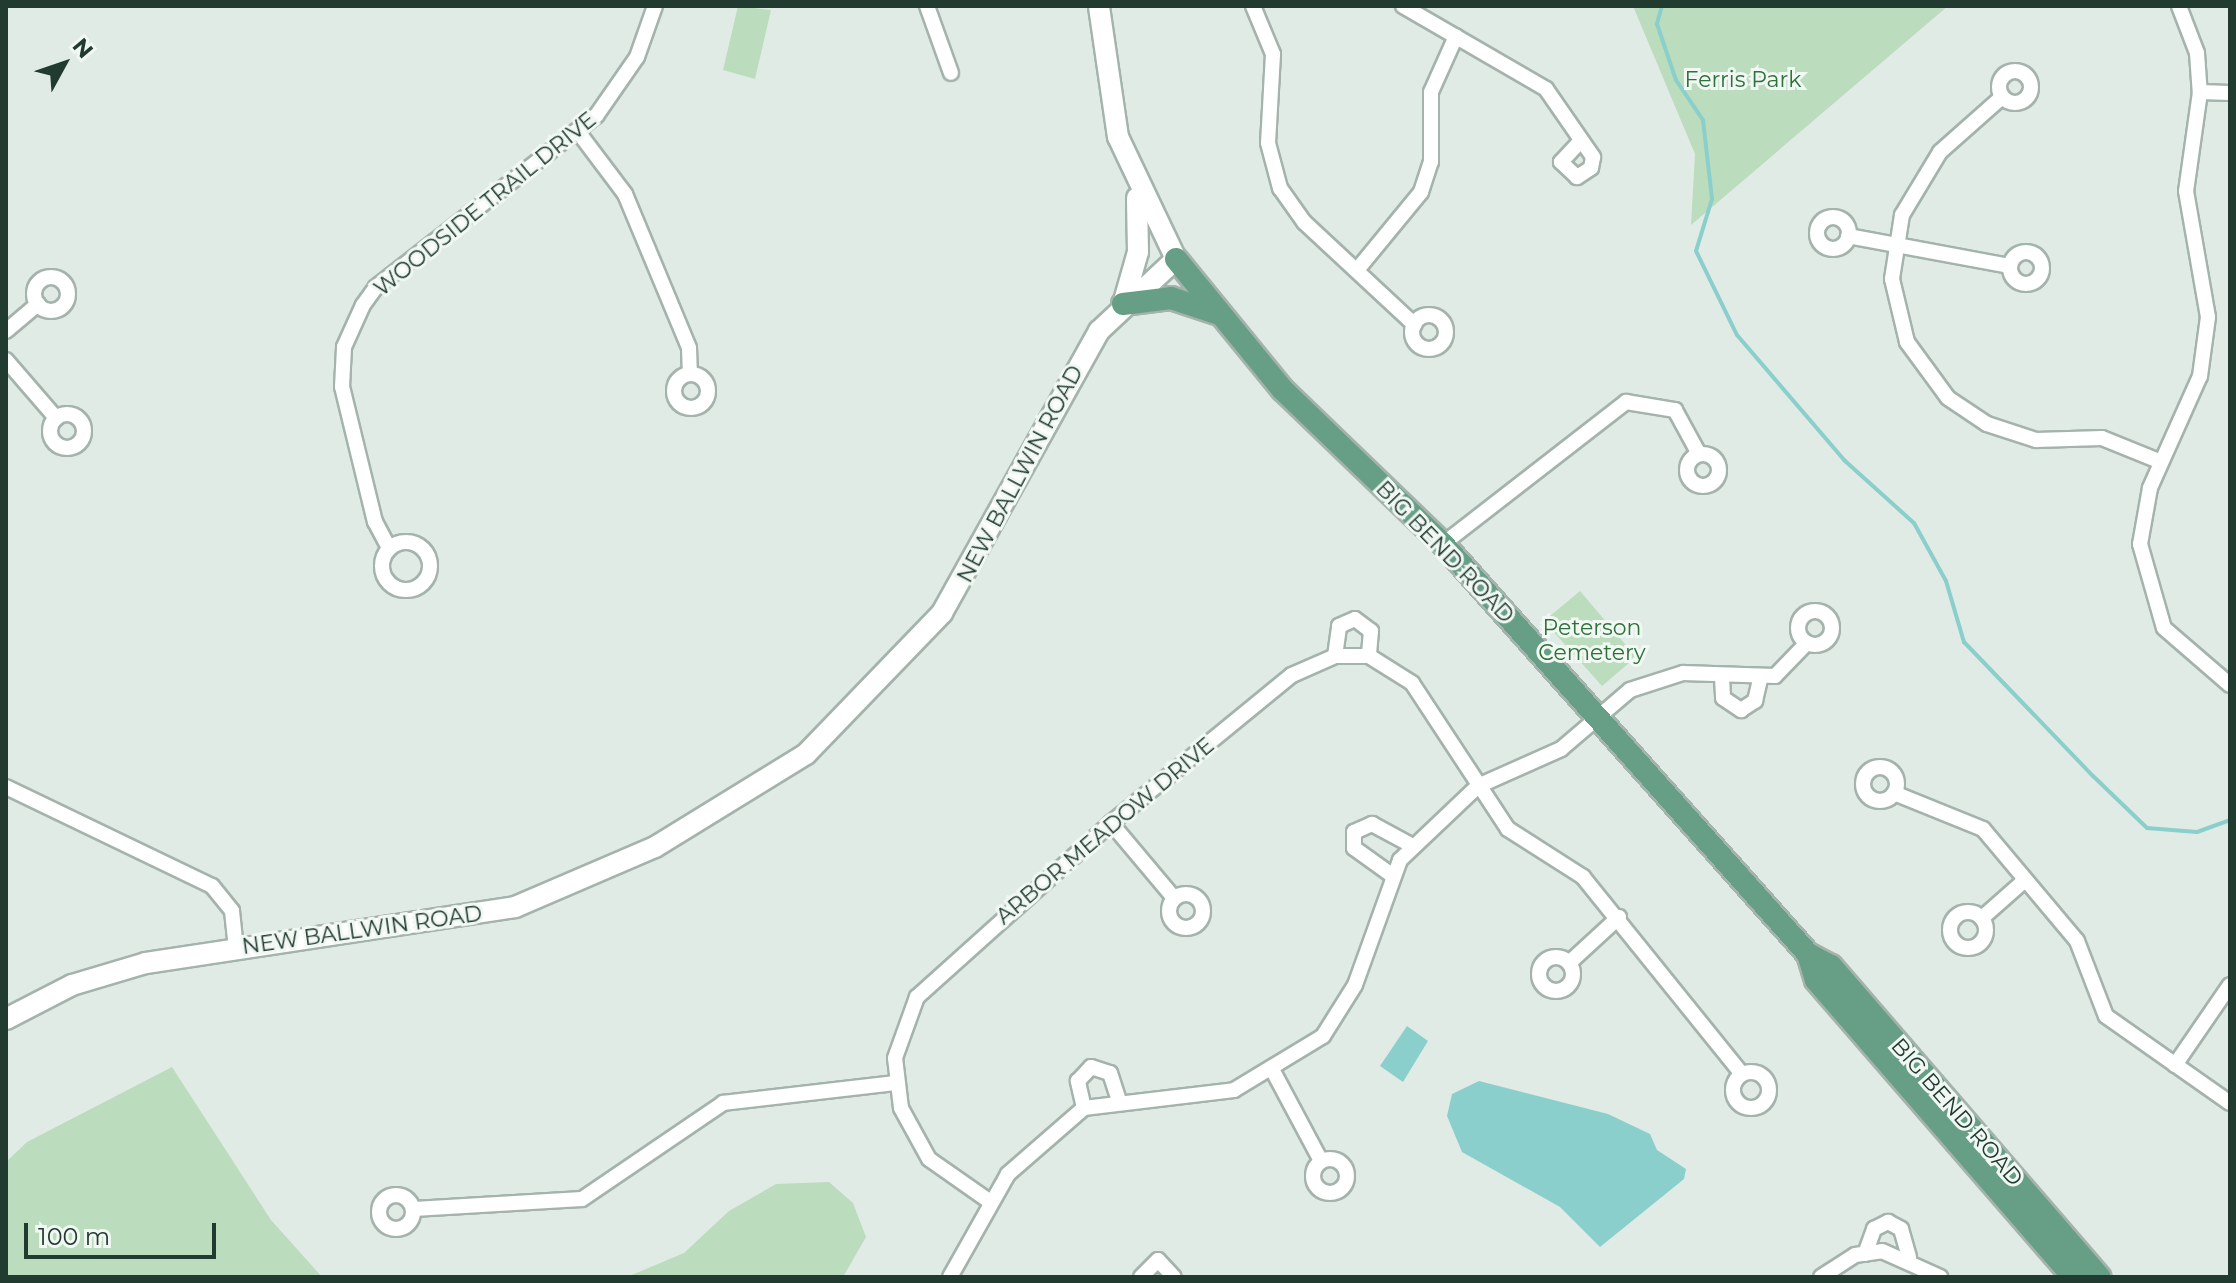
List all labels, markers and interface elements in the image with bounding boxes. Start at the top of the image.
north arrow [24,24,104,104]
text: N [67,33,99,64]
park label: Ferris Park [1685,67,1801,93]
street label: WOODSIDE TRAIL DRIVE [369,106,601,302]
street label: NEW BALLWIN ROAD [952,361,1088,587]
street label: BIG BEND ROAD [1370,475,1520,629]
park label: Peterson Cemetery [1538,614,1646,666]
street label: ARBOR MEADOW DRIVE [991,732,1219,930]
street label: NEW BALLWIN ROAD [240,900,484,960]
street label: BIG BEND ROAD [1886,1033,2028,1191]
scale bar [28,1207,220,1257]
text: 100 m [38,1222,110,1251]

